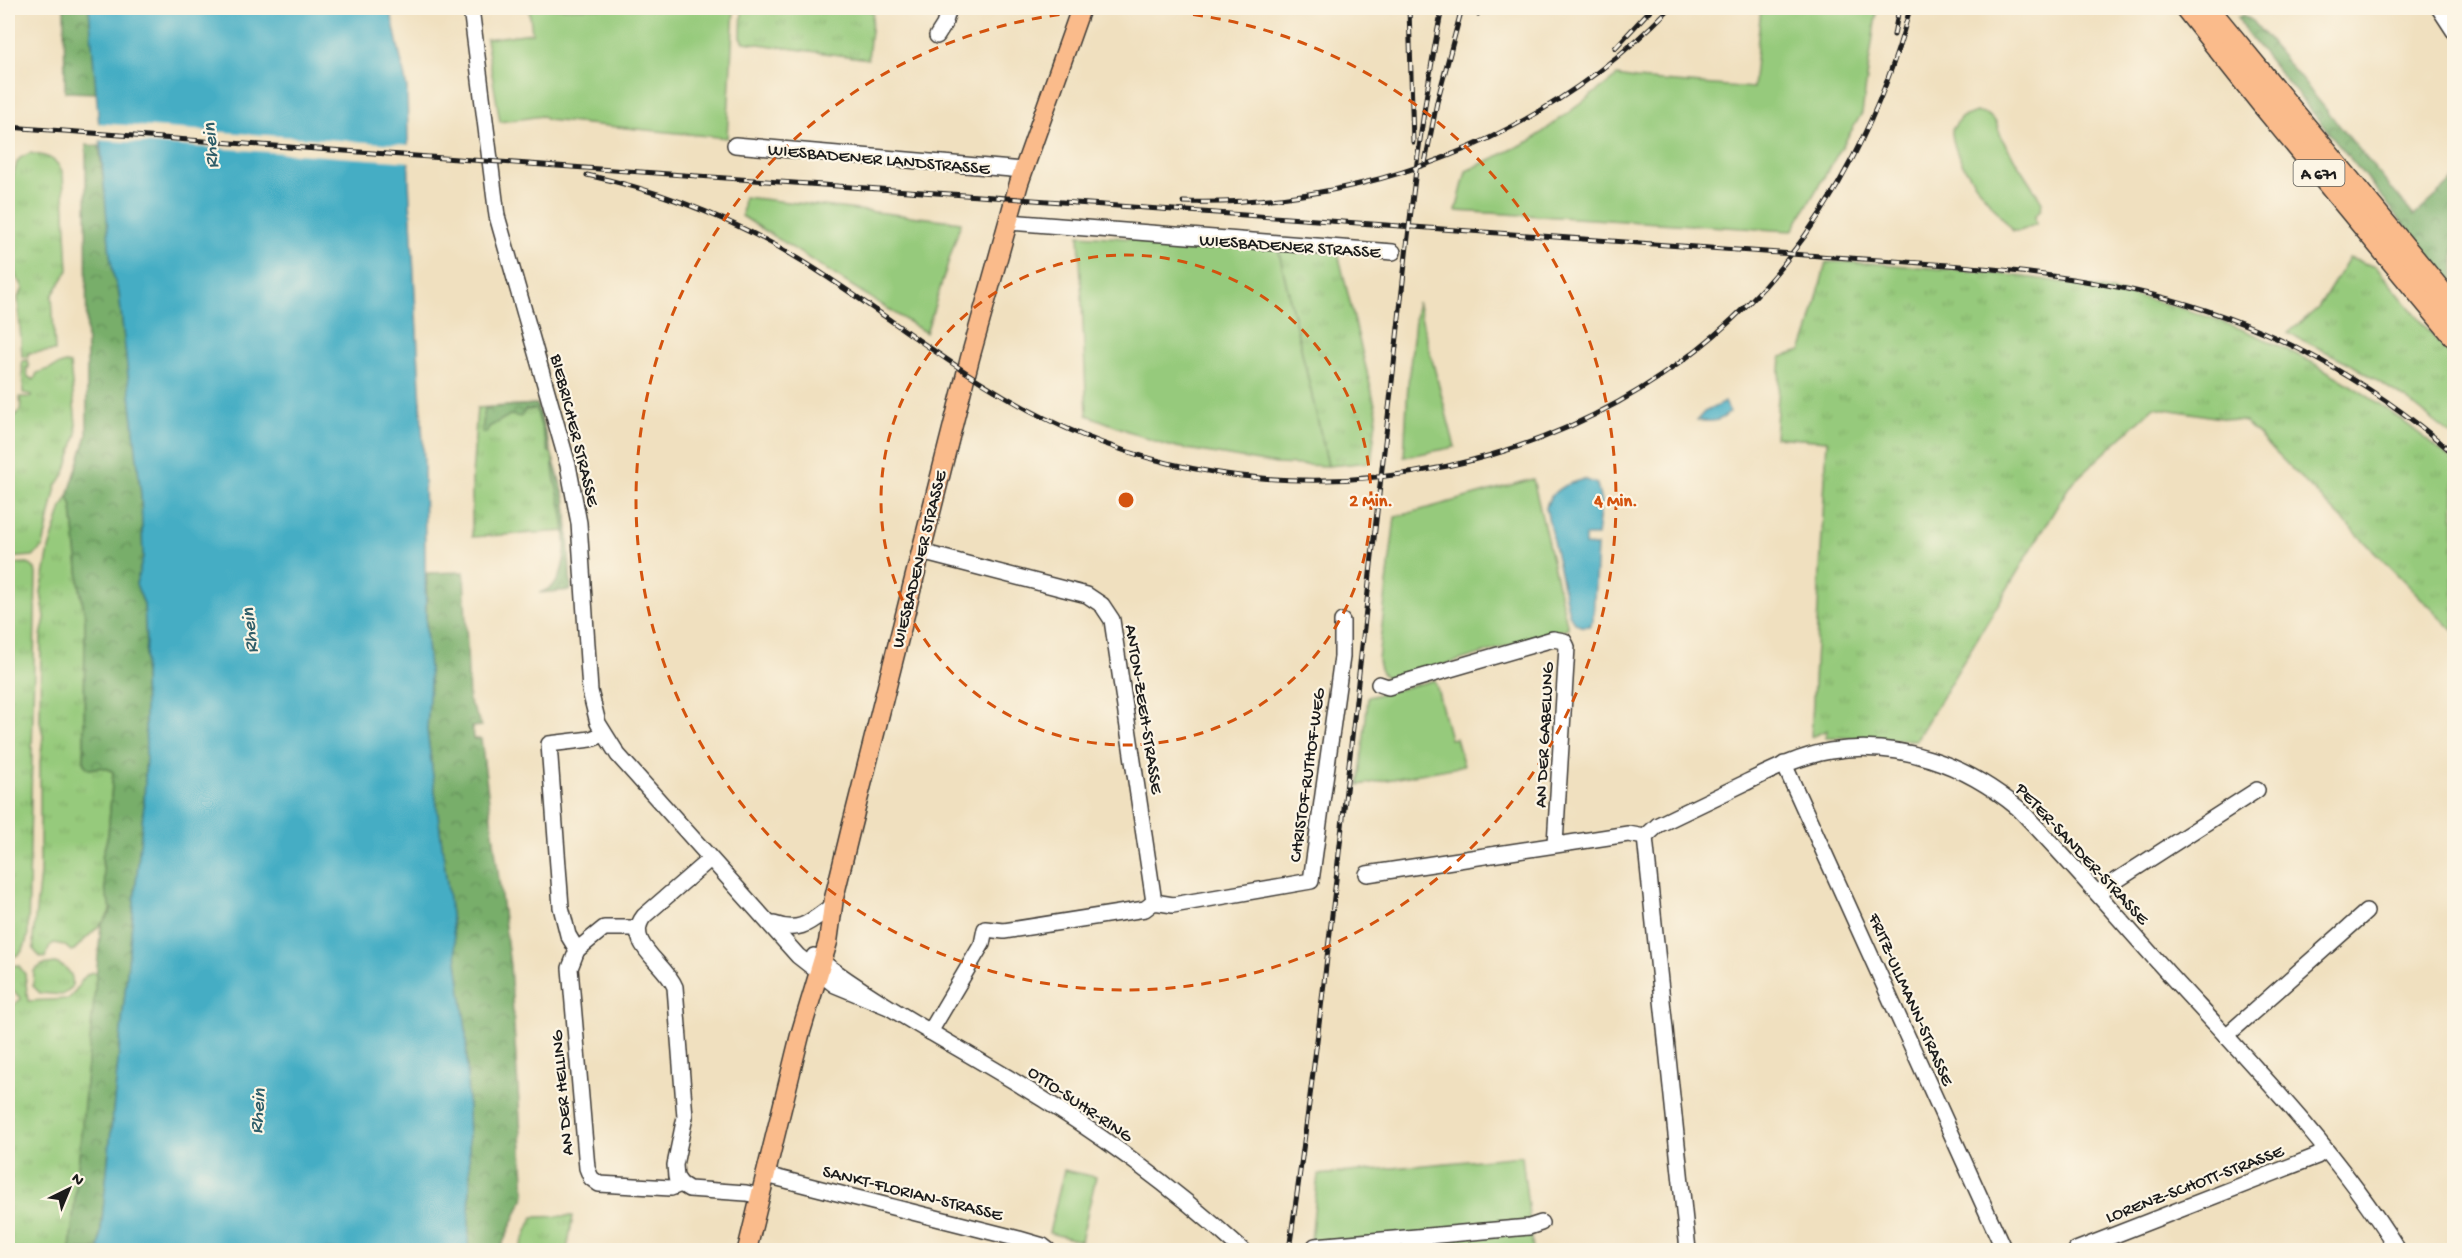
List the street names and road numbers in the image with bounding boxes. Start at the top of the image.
street label: WIESBADENER LANDSTRASSE [767,140,991,181]
road number: A 671 [2294,160,2344,186]
street label: WIESBADENER STRASSE [1198,231,1382,264]
street label: BIEBRICHER STRASSE [544,351,603,510]
street label: WIESBADENER STRASSE [888,468,953,650]
street label: ANTON-ZEEH-STRASSE [1119,623,1166,796]
street label: AN DER GABELUNG [1531,661,1560,808]
street label: CHRISTOF-RUTHOF-WEG [1286,686,1331,864]
street label: PETER-SANDER-STRASSE [2009,779,2153,931]
street label: FRITZ-ULLMANN-STRASSE [1862,910,1958,1090]
street label: AN DER HELLING [548,1029,579,1156]
street label: OTTO-SUHR-RING [1023,1062,1137,1148]
street label: LORENZ-SCHOTT-STRASSE [2103,1141,2288,1229]
street label: SANKT-FLORIAN-STRASSE [820,1162,1005,1227]

